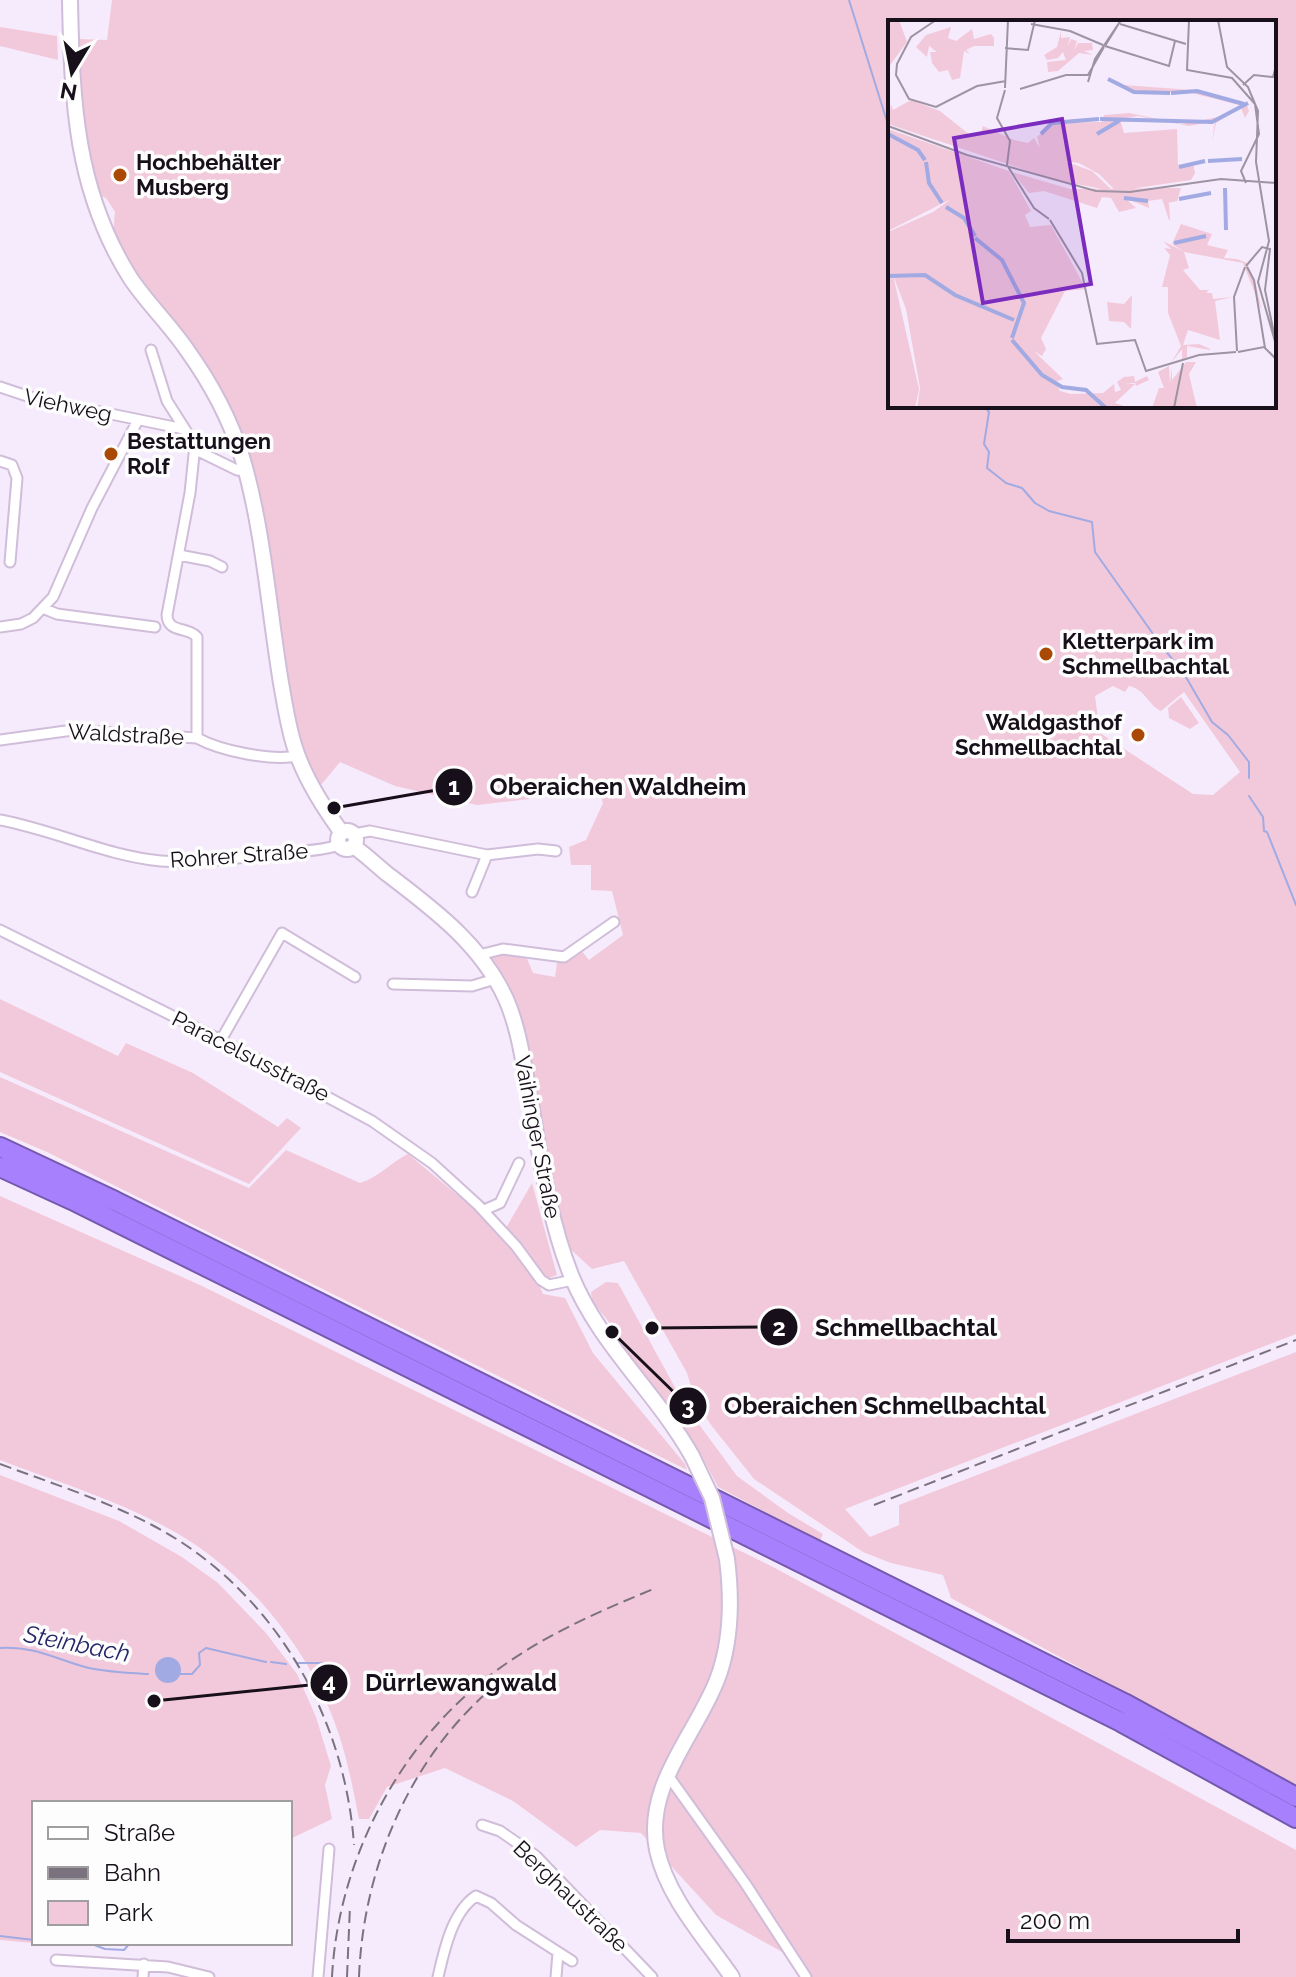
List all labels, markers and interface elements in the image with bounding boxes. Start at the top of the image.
inset map [888,20,1276,408]
north arrow [32,32,112,112]
text: N [58,77,79,106]
place label: Hochbehälter Musberg [136,149,282,200]
marker: Hochbehälter Musberg [111,166,129,184]
street label: Viehweg [22,383,114,427]
place label: Bestattungen Rolf [127,428,271,479]
marker: Bestattungen Rolf [102,445,120,463]
place label: Kletterpark im Schmellbachtal [1062,628,1230,679]
marker: Kletterpark im Schmellbachtal [1037,645,1055,663]
place label: Waldgasthof Schmellbachtal [955,709,1123,760]
street label: Waldstraße [67,718,185,750]
marker: Waldgasthof Schmellbachtal [1129,726,1147,744]
callout: Oberaichen Waldheim [434,763,763,811]
text: 1 [448,772,460,801]
text: Oberaichen Waldheim [490,772,746,801]
street label: Rohrer Straße [169,837,309,873]
street label: Paracelsusstraße [168,1005,334,1107]
street label: Vaihinger Straße [509,1053,567,1221]
callout: Schmellbachtal [759,1303,1013,1351]
text: 2 [772,1313,786,1342]
text: Schmellbachtal [815,1313,998,1342]
callout: Oberaichen Schmellbachtal [668,1382,1062,1430]
text: 3 [681,1391,695,1420]
text: Oberaichen Schmellbachtal [724,1391,1046,1420]
water label: Steinbach [21,1619,133,1668]
callout: Dürrlewangwald [309,1659,573,1707]
text: 4 [322,1668,336,1697]
text: Dürrlewangwald [365,1668,557,1697]
legend [32,1801,292,1945]
text: Straße [104,1818,175,1847]
street label: Berghaustraße [508,1835,634,1957]
text: Bahn [104,1858,161,1887]
scale bar [1008,1893,1238,1943]
text: Park [104,1898,153,1927]
text: 200 m [1020,1906,1090,1935]

